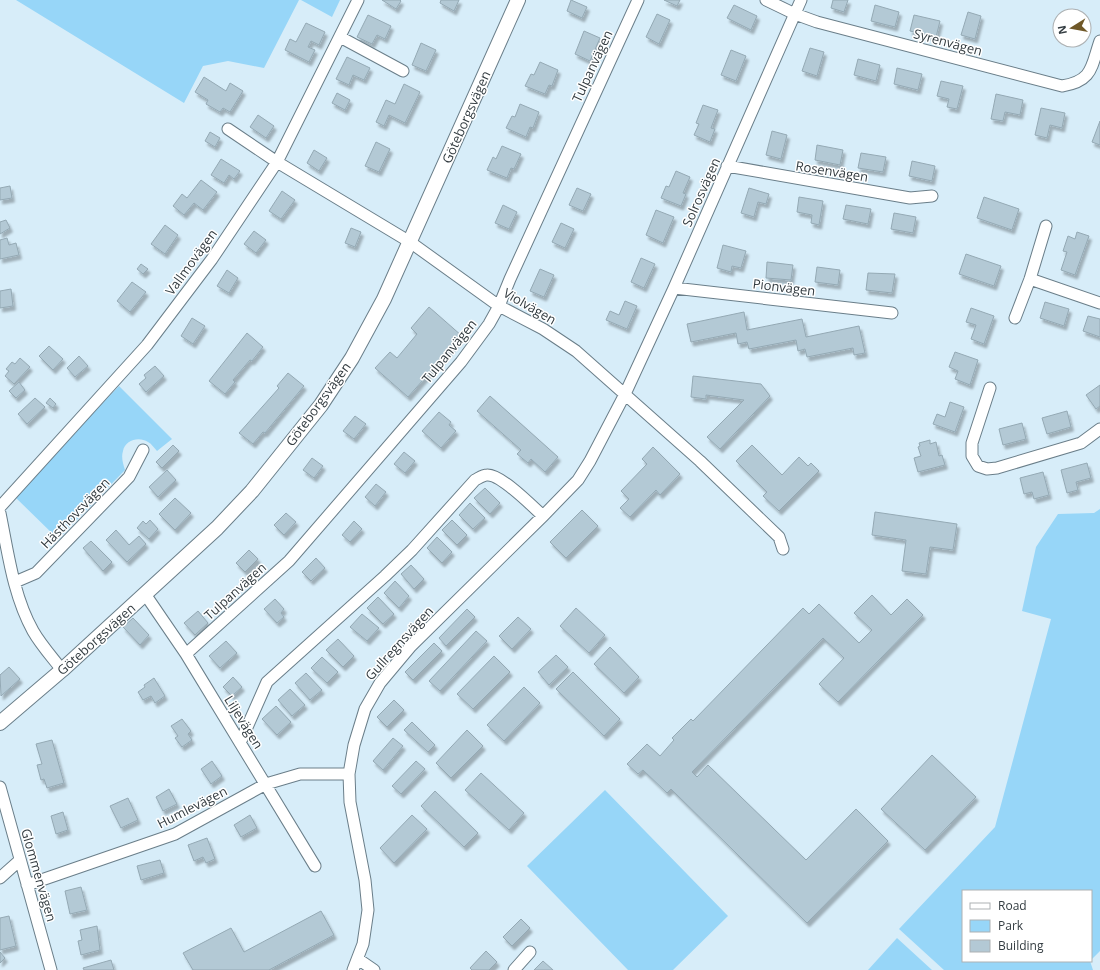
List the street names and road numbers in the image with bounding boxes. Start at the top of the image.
street label: Syrenvägen [912,24,984,60]
street label: Tulpanvägen [567,27,617,105]
street label: Göteborgsvägen [438,68,494,166]
street label: Solrosvägen [678,155,724,229]
street label: Rosenvägen [794,156,870,186]
street label: Vallmovägen [161,225,221,299]
street label: Pionvägen [752,274,816,300]
street label: Violvägen [500,284,560,328]
street label: Tulpanvägen [418,315,480,387]
street label: Göteborgsvägen [281,358,355,450]
street label: Hästhovsvägen [37,474,113,552]
street label: Tulpanvägen [200,558,270,624]
street label: Göteborgsvägen [53,599,139,679]
street label: Gullregnsvägen [361,602,437,684]
street label: Liljevägen [220,692,268,752]
street label: Humlevägen [154,782,230,832]
street label: Glommenvägen [17,826,61,924]

